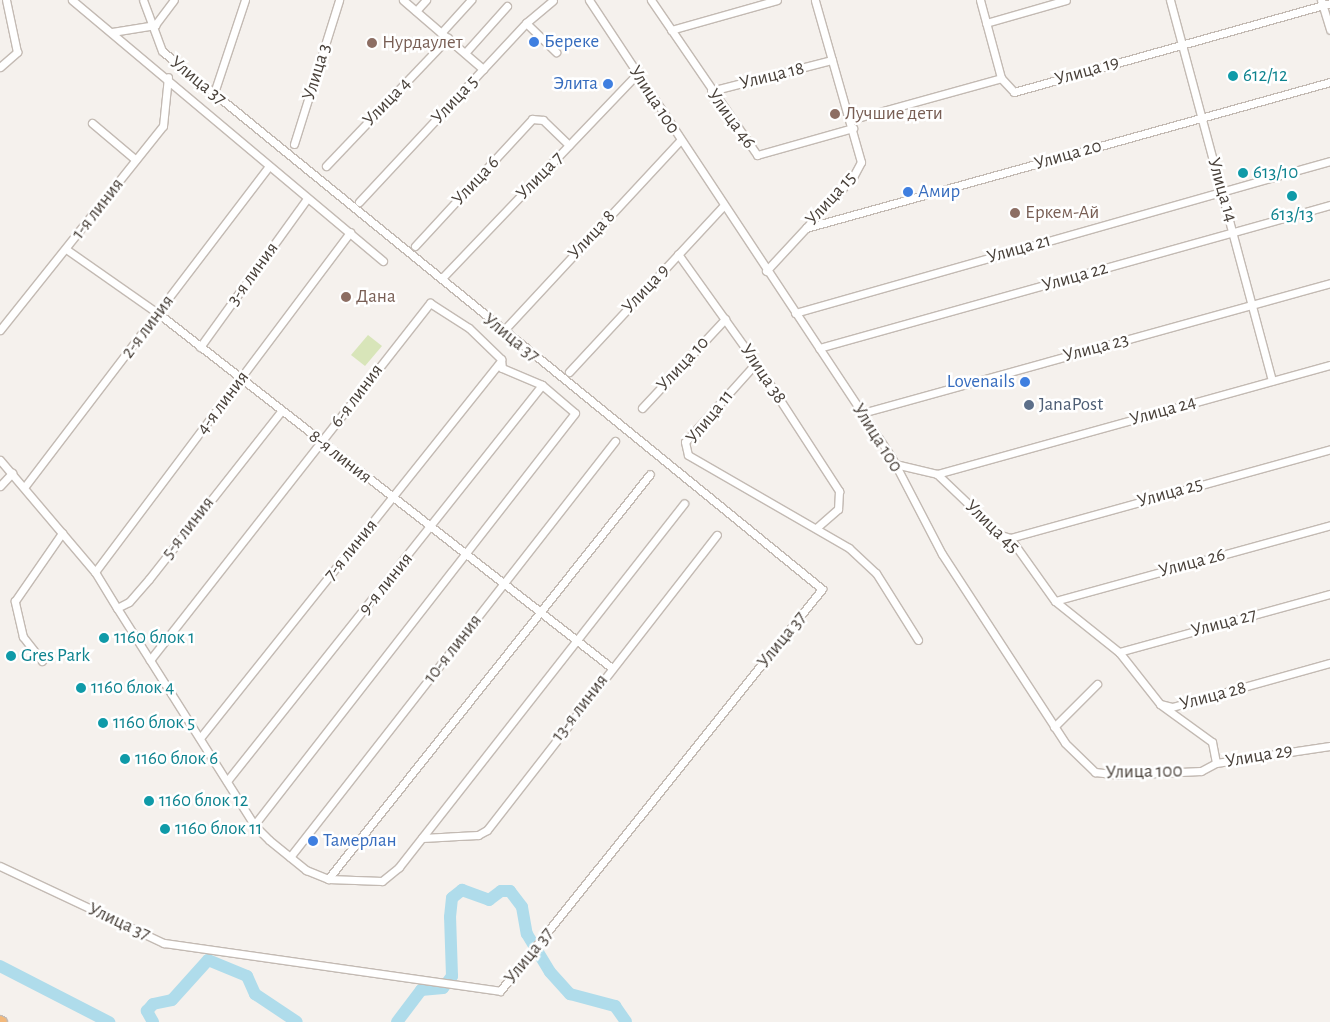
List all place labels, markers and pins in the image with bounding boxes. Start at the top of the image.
place label: Береке [544,31,599,53]
place label: Нурдаулет [382,32,463,54]
marker: Береке [528,36,540,48]
marker: Нурдаулет [366,37,378,49]
place label: 612/12 [1243,65,1288,87]
marker: 612/12 [1227,70,1239,82]
place label: Элита [553,73,598,95]
marker: Элита [602,78,614,90]
place label: Лучшие дети [845,103,943,125]
marker: Лучшие дети [829,108,841,120]
place label: 613/10 [1253,162,1298,184]
marker: 613/10 [1237,167,1249,179]
place label: Амир [918,181,960,203]
marker: Амир [902,186,914,198]
marker: 613/13 [1286,190,1298,202]
place label: Еркем-Ай [1025,202,1099,224]
place label: 613/13 [1270,204,1314,226]
marker: Еркем-Ай [1009,207,1021,219]
place label: Дана [356,286,396,308]
marker: Дана [340,291,352,303]
place label: Lovenails [947,371,1015,393]
marker: Lovenails [1019,376,1031,388]
place label: JanaPost [1039,394,1103,416]
marker: JanaPost [1023,399,1035,411]
place label: 1160 блок 1 [114,627,195,649]
marker: 1160 блок 1 [98,632,110,644]
place label: Gres Park [21,645,90,667]
marker: Gres Park [5,650,17,662]
place label: 1160 блок 4 [91,677,174,699]
marker: 1160 блок 4 [75,682,87,694]
place label: 1160 блок 5 [113,712,195,734]
marker: 1160 блок 5 [97,717,109,729]
place label: 1160 блок 6 [135,748,218,770]
marker: 1160 блок 6 [119,753,131,765]
place label: 1160 блок 12 [159,790,248,812]
marker: 1160 блок 12 [143,795,155,807]
place label: 1160 блок 11 [175,818,262,840]
marker: 1160 блок 11 [159,823,171,835]
place label: Тамерлан [323,830,397,852]
marker: Тамерлан [307,835,319,847]

